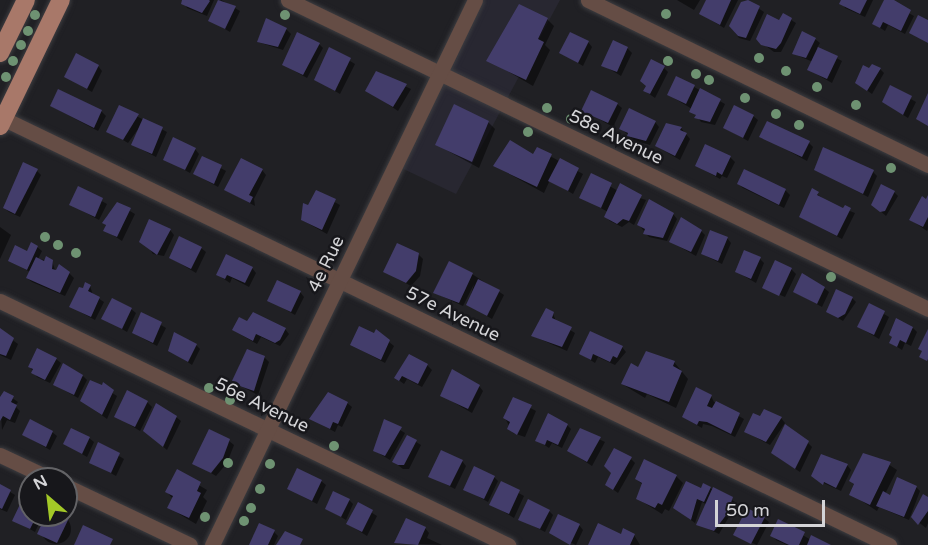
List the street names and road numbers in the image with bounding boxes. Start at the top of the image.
street label: 58e Avenue [565,105,667,169]
street label: 4e Rue [303,232,349,296]
street label: 57e Avenue [402,282,504,346]
street label: 56e Avenue [211,373,313,437]

